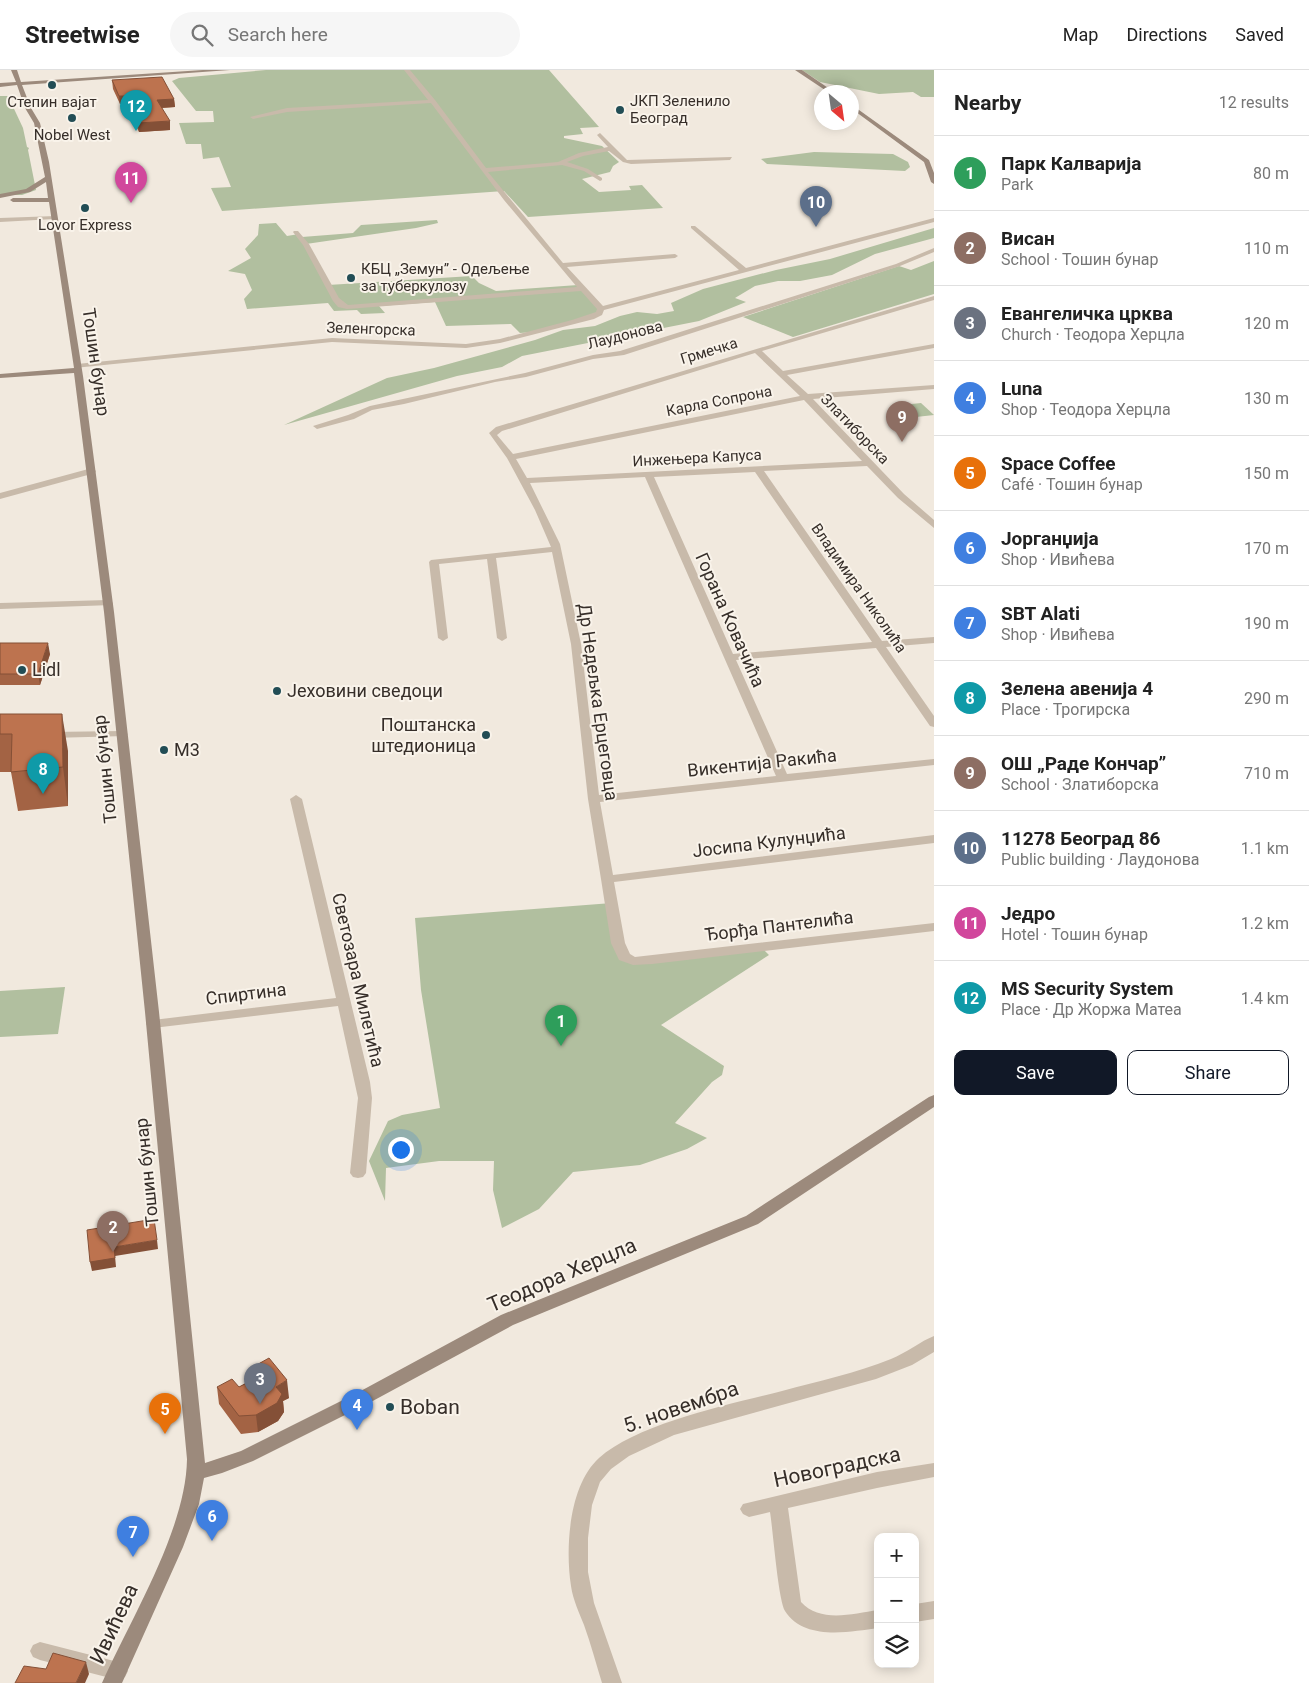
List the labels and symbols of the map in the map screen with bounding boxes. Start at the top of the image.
marker: Степин вајат [46,79,58,91]
north arrow [814,85,859,130]
pin: 12 [120,90,152,131]
place label: ЈКП Зеленило Београд [630,92,730,127]
place label: Степин вајат [7,93,97,111]
marker: ЈКП Зеленило Београд [614,104,626,116]
marker: Nobel West [66,112,78,124]
place label: Nobel West [34,126,110,144]
pin: 11 [115,162,147,203]
pin: 10 [800,186,832,227]
marker: Lovor Express [79,202,91,214]
place label: Lovor Express [38,216,132,234]
place label: КБЦ „Земун” - Одељење за туберкулозу [361,260,530,295]
marker: КБЦ „Земун” - Одељење за туберкулозу [345,272,357,284]
street label: Тошин бунар [79,307,114,417]
street label: Лаудонова [586,317,664,353]
street label: Зеленгорска [326,318,416,340]
street label: Грмечка [678,334,740,368]
street label: Карла Сопрона [665,382,773,420]
street label: Златиборска [817,390,893,468]
pin: 9 [886,401,918,442]
street label: Инжењера Капуса [632,446,762,470]
street label: Владимира Николића [808,520,910,656]
street label: Горана Ковачића [691,549,770,690]
street label: Др Недељка Ерцеговца [574,602,623,802]
place label: Lidl [32,659,61,680]
marker: Lidl [16,664,28,676]
place label: Јеховини сведоци [287,680,443,701]
marker: Јеховини сведоци [271,685,283,697]
street label: Тошин бунар [88,714,121,824]
place label: Поштанска штедионица [371,714,476,756]
marker: Поштанска штедионица [480,729,492,741]
place label: М3 [174,739,200,760]
marker: М3 [158,744,170,756]
street label: Викентија Ракића [686,744,838,781]
pin: 8 [27,753,59,794]
street label: Јосипа Кулунџића [691,822,847,861]
street label: Светозара Милетића [328,891,389,1069]
street label: Ђорђа Пантелића [704,906,854,945]
street label: Спиртина [204,978,287,1009]
pin: 1 [545,1005,577,1046]
street label: Тошин бунар [130,1117,163,1227]
your location [388,1137,414,1163]
pin: 2 [97,1211,129,1252]
street label: Теодора Херцла [484,1233,640,1317]
pin: 3 [244,1363,276,1404]
street label: 5. новембра [620,1376,742,1438]
pin: 4 [341,1389,373,1430]
pin: 5 [149,1393,181,1434]
place label: Boban [400,1395,460,1419]
marker: Boban [384,1401,396,1413]
street label: Новоградска [771,1442,903,1492]
pin: 6 [196,1500,228,1541]
pin: 7 [117,1516,149,1557]
street label: Ивићева [85,1580,143,1668]

